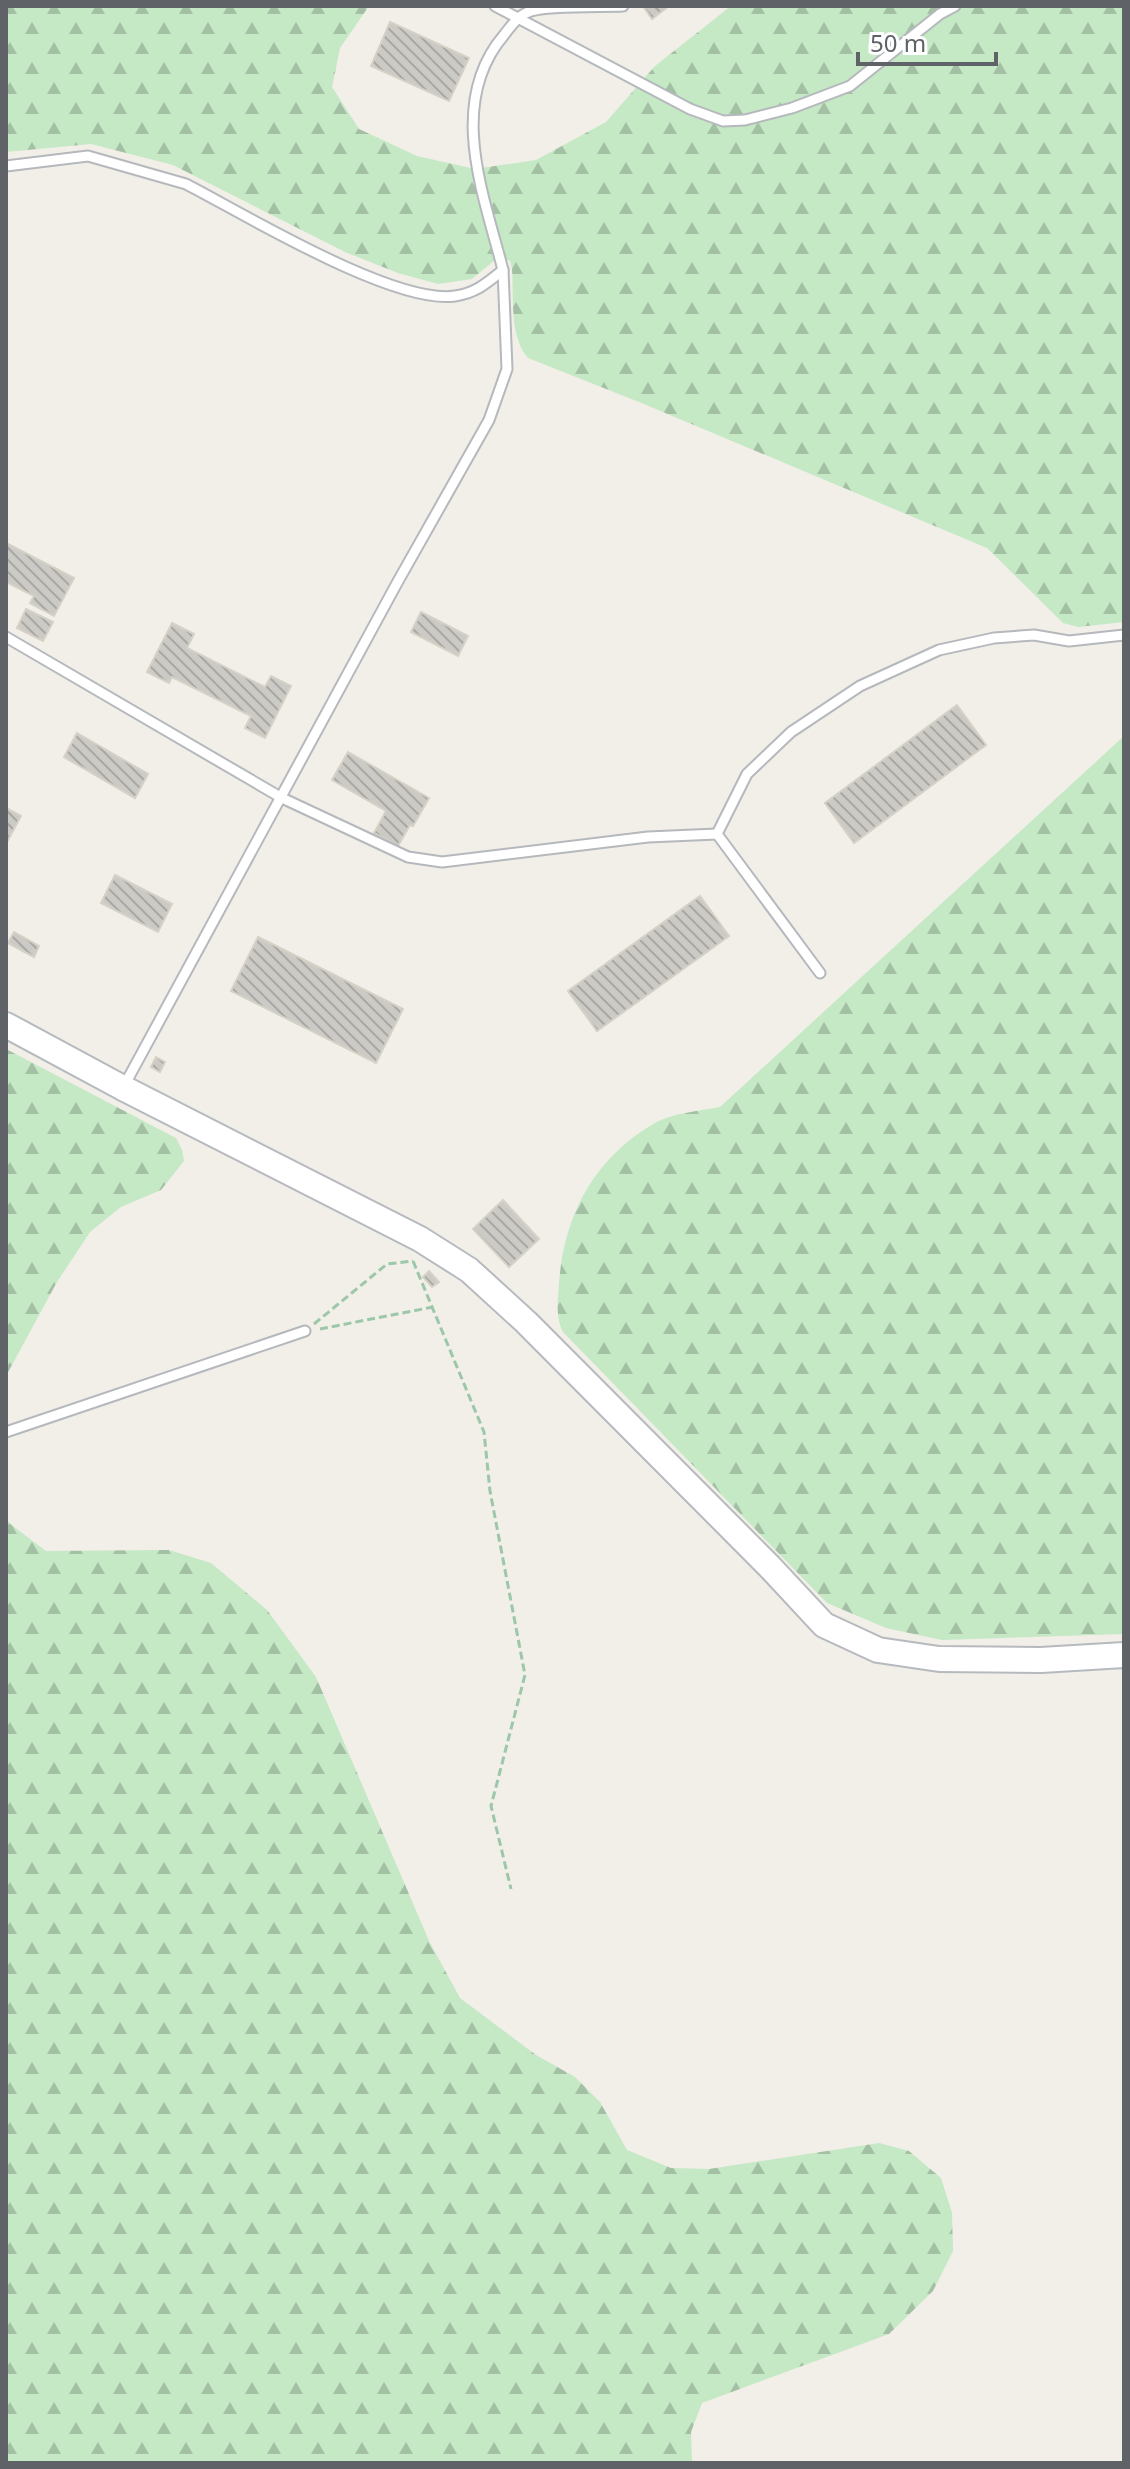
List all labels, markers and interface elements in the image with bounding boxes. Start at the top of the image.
scale bar [858,16,996,66]
text: 50 m [870,26,926,59]

